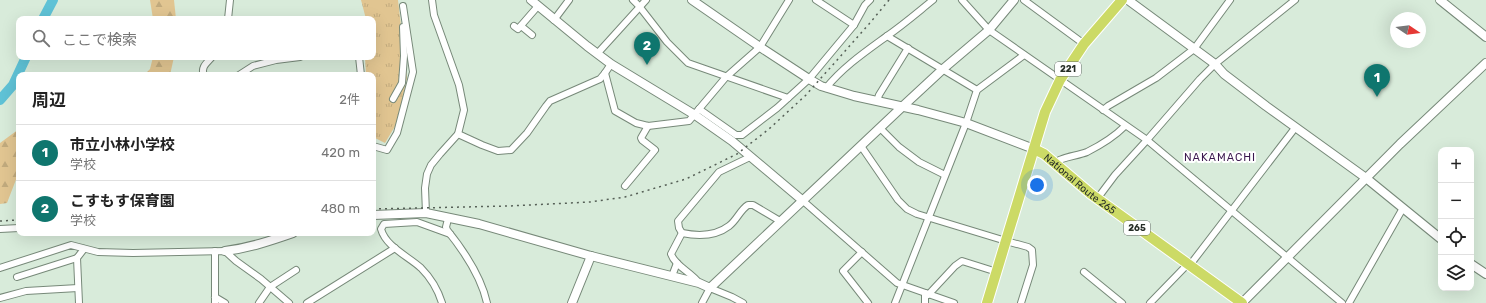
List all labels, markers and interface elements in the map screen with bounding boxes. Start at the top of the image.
north arrow [1390,12,1426,48]
search box [16,16,376,60]
icon: search [30,27,52,49]
text: ここで検索 [62,31,137,49]
pin: 2 [634,32,660,65]
road number: 221 [1055,62,1081,76]
pin: 1 [1364,64,1390,97]
text: 周辺 [32,90,66,110]
text: 2件 [339,92,360,107]
text: 市立小林小学校 [70,136,175,154]
text: 1 [42,145,48,160]
text: 420 m [321,145,360,160]
map controls [1438,147,1474,291]
button: + [1438,147,1474,183]
district label: NAKAMACHI [1184,151,1256,164]
street label: National Route 265 [1041,152,1118,217]
text: 学校 [70,157,96,172]
your location [1027,175,1047,195]
button: − [1438,183,1474,219]
text: こすもす保育園 [70,192,175,210]
text: 2 [41,201,49,216]
text: 480 m [321,201,360,216]
text: 学校 [70,213,96,228]
button: locate [1438,219,1474,255]
road number: 265 [1124,221,1150,235]
button: layers [1438,255,1474,291]

